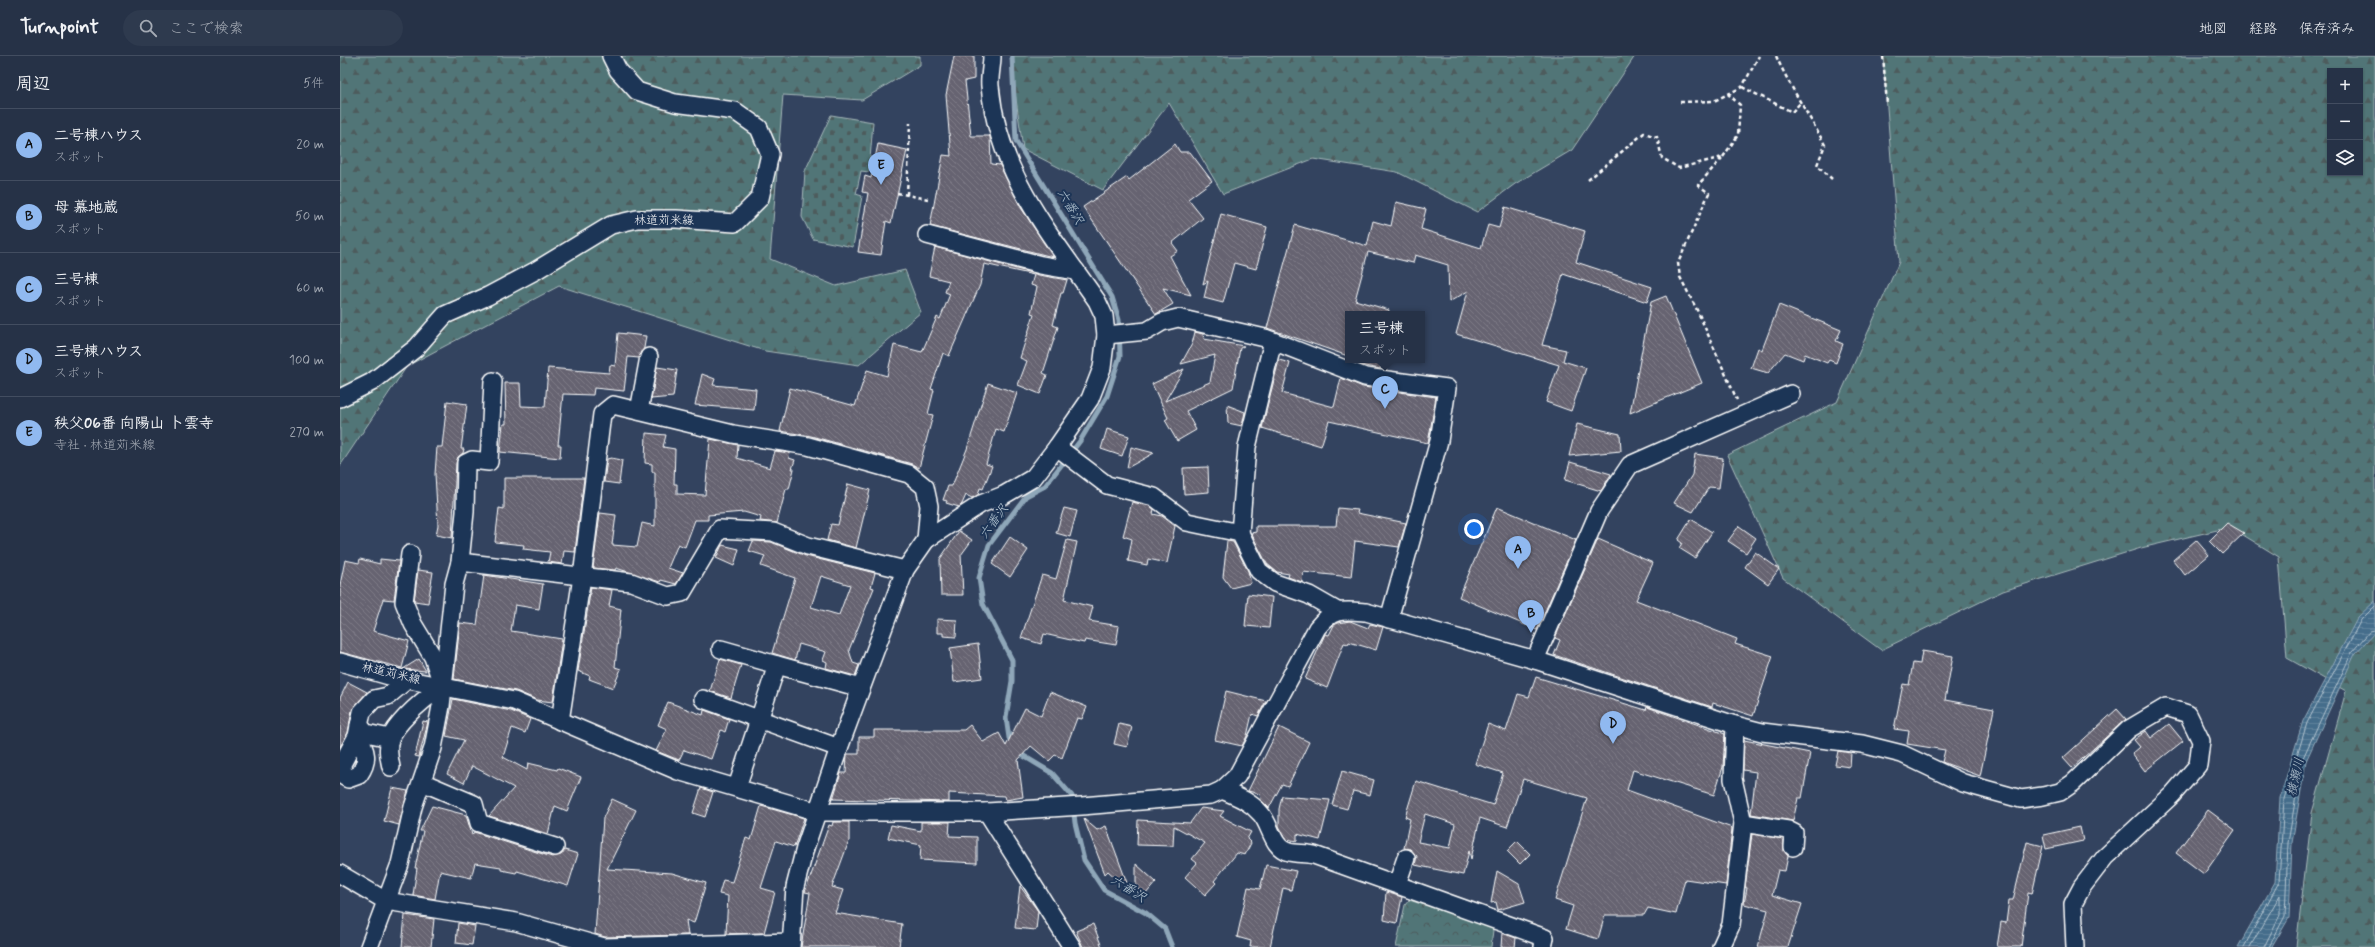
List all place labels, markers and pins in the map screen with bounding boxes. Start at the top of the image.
pin: E [868,152,894,185]
pin: C [1372,376,1398,409]
pin: A [1505,536,1531,569]
pin: B [1518,600,1544,633]
pin: D [1600,711,1626,744]

